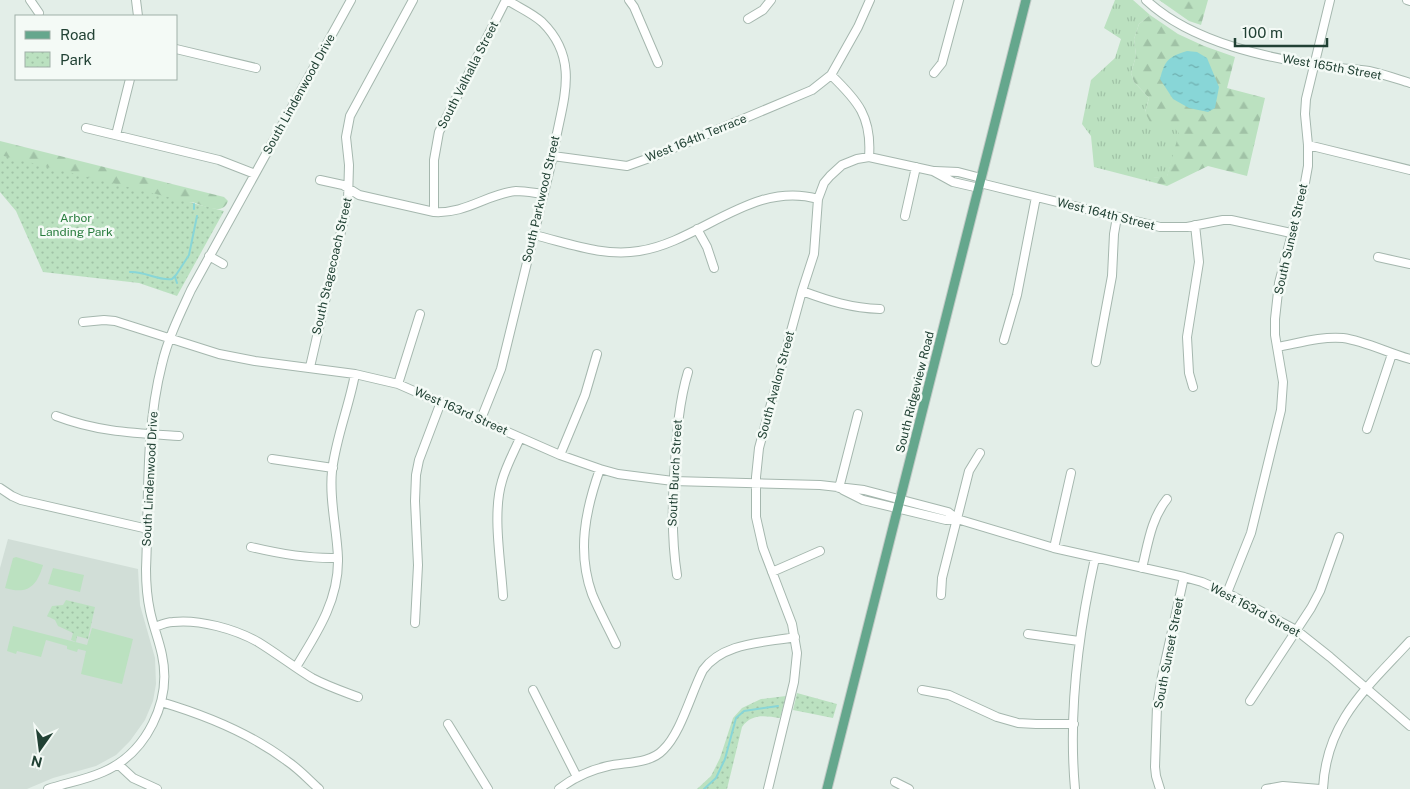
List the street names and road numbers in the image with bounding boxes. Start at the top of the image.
street label: South Valhalla Street [435,19,501,131]
street label: South Lindenwood Drive [260,31,338,157]
street label: West 165th Street [1281,51,1383,83]
street label: West 164th Terrace [643,111,749,165]
street label: South Parkwood Street [520,134,563,264]
street label: South Sunset Street [1271,182,1311,296]
street label: West 164th Street [1055,195,1157,233]
street label: South Stagecoach Street [309,196,355,336]
street label: South Avalon Street [755,329,797,441]
street label: South Ridgeview Road [893,330,937,454]
street label: West 163rd Street [412,384,510,438]
street label: South Lindenwood Drive [139,411,161,547]
street label: South Burch Street [665,419,685,527]
street label: West 163rd Street [1207,580,1303,640]
street label: South Sunset Street [1151,596,1187,710]

